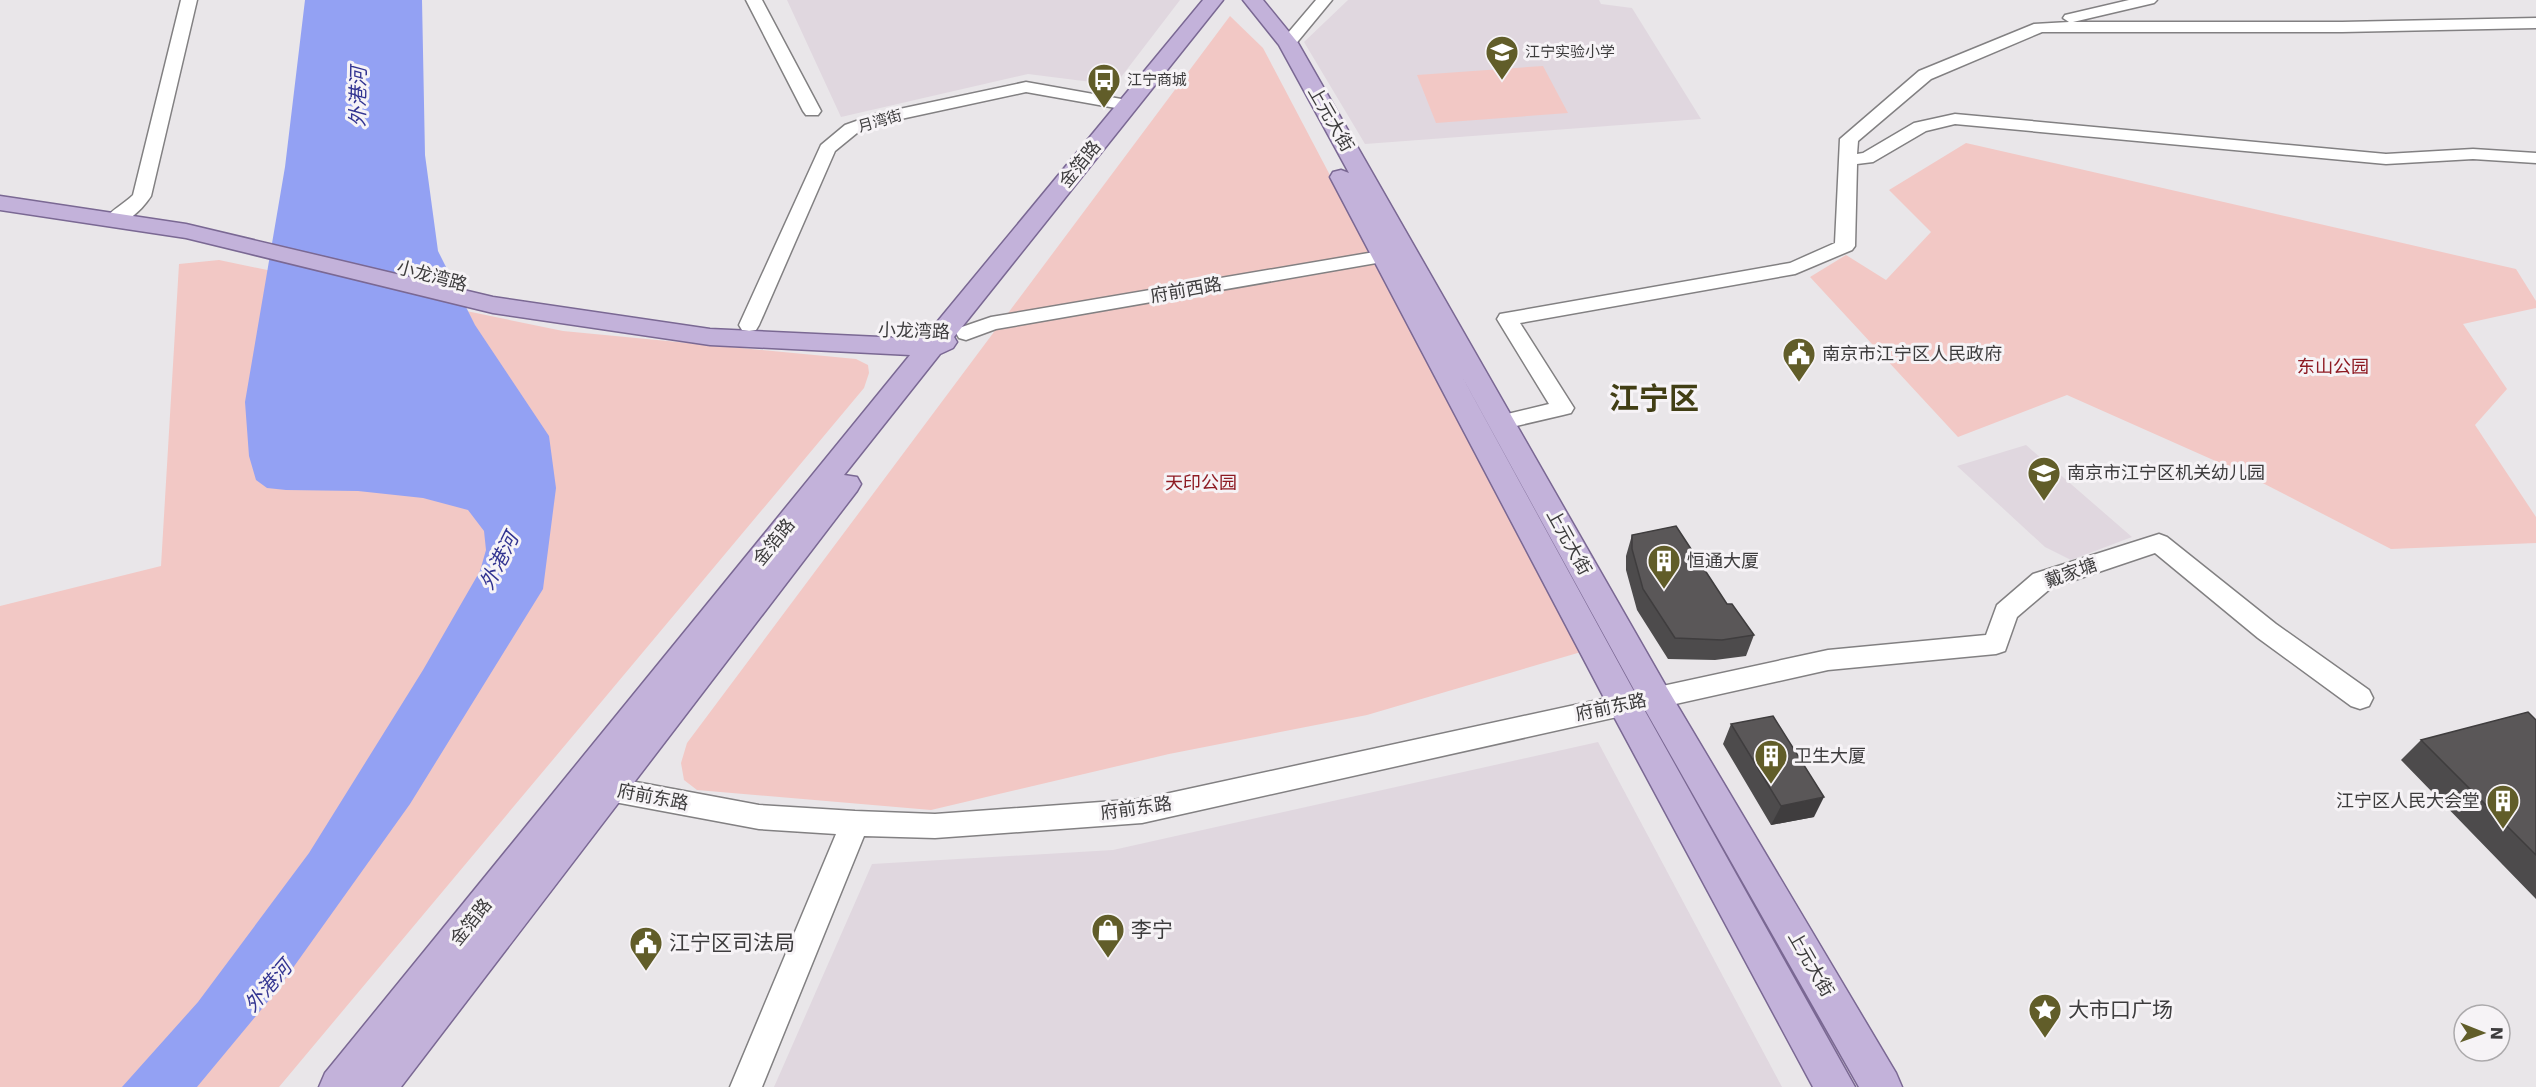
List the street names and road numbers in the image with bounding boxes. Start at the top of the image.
street label: 上元大街 [1304,82,1359,155]
street label: 月湾街 [856,106,904,136]
street label: 金箔路 [1054,136,1105,191]
street label: 小龙湾路 [395,256,470,295]
street label: 府前西路 [1149,273,1223,306]
street label: 小龙湾路 [878,319,950,342]
street label: 上元大街 [1543,505,1596,578]
street label: 金箔路 [748,514,799,569]
street label: 戴家塘 [2042,553,2100,592]
street label: 府前东路 [1573,689,1648,724]
street label: 府前东路 [616,779,690,814]
street label: 府前东路 [1099,792,1173,823]
street label: 金箔路 [445,894,496,949]
street label: 上元大街 [1784,927,1839,1000]

